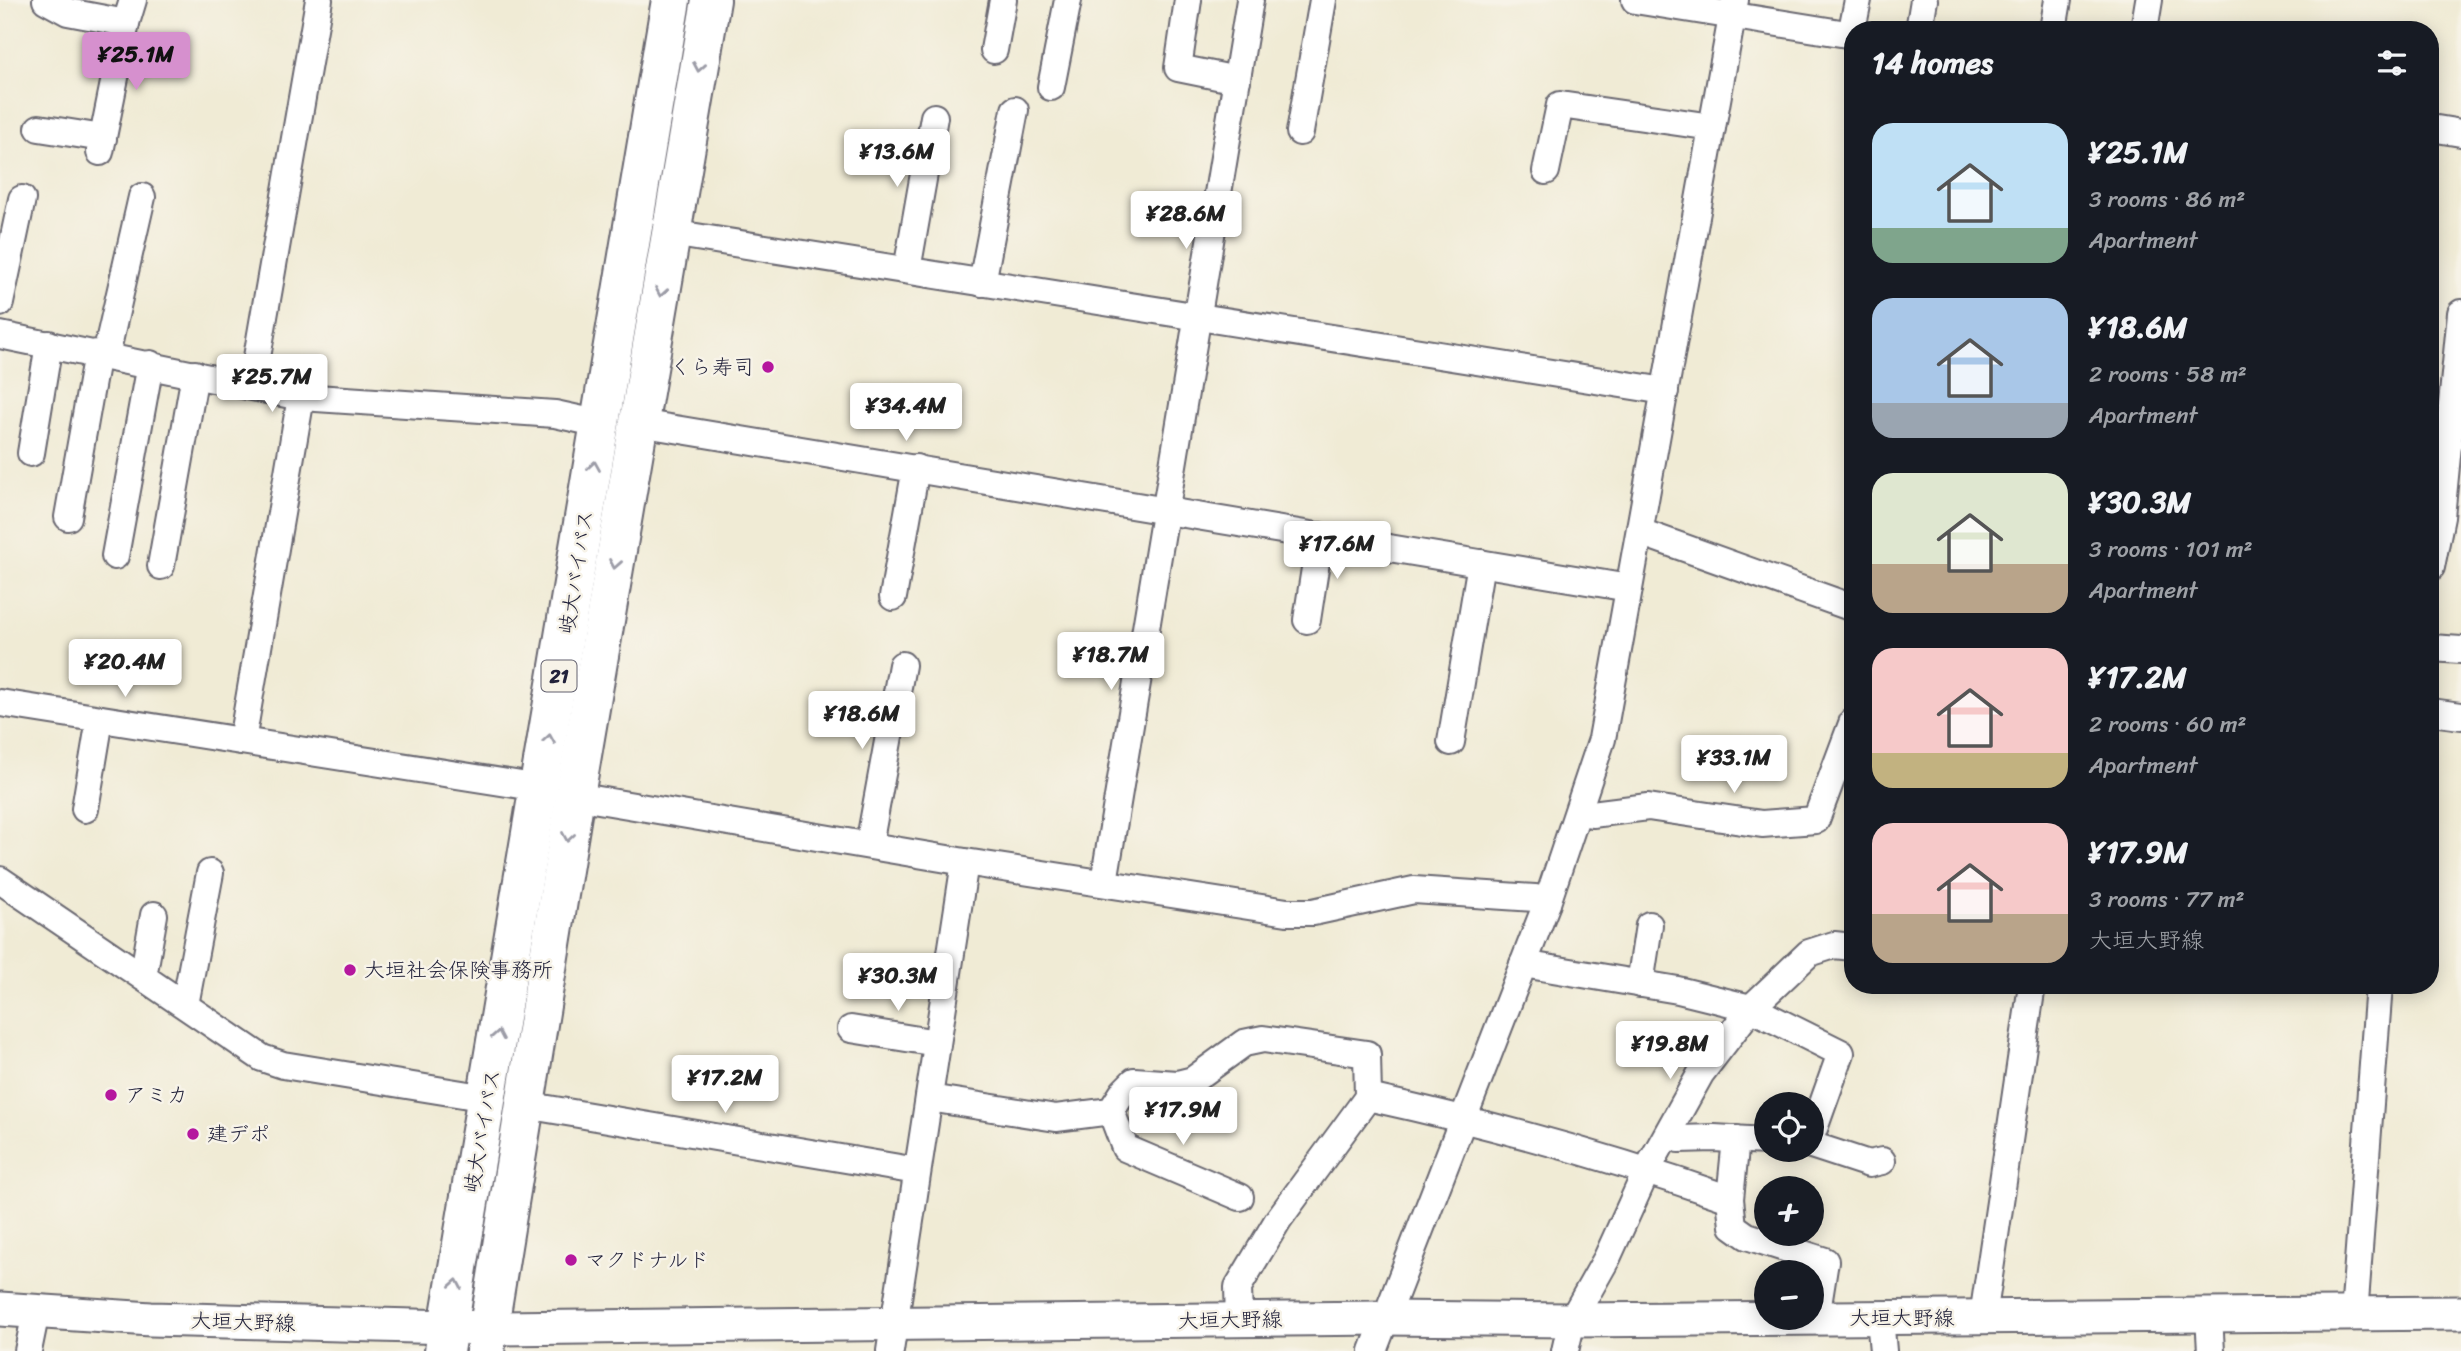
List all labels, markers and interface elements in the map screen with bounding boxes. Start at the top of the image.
pin: ¥25.1M [79,32,193,92]
text: ¥25.1M [98,34,174,75]
text: 14 homes [1872,36,1993,90]
icon: filters [2373,44,2411,82]
one-way arrow [692,61,707,73]
text: ¥25.1M [2089,125,2188,179]
pin: ¥13.6M [840,130,954,189]
text: ¥13.6M [860,131,934,172]
icon: home [1928,151,2012,235]
text: 3 rooms · 86 m² [2089,179,2245,220]
pin: ¥28.6M [1129,191,1243,251]
text: ¥28.6M [1147,193,1225,234]
text: Apartment [2089,220,2198,261]
one-way arrow [654,286,669,297]
text: ¥18.6M [2089,300,2187,354]
icon: home [1928,326,2012,410]
place label: くら寿司 [670,348,754,386]
pin: ¥25.7M [215,354,329,414]
text: 2 rooms · 58 m² [2089,354,2247,395]
text: ¥25.7M [233,356,311,397]
marker: くら寿司 [760,359,776,375]
pin: ¥34.4M [849,384,963,443]
text: ¥34.4M [866,385,946,426]
text: Apartment [2089,395,2198,436]
one-way arrow [586,460,601,472]
text: ¥30.3M [2089,475,2191,529]
icon: home [1928,501,2012,585]
street label: 岐大バイパス [547,507,605,637]
pin: ¥17.6M [1280,522,1394,581]
text: ¥17.6M [1300,523,1374,564]
text: 3 rooms · 101 m² [2089,529,2253,570]
one-way arrow [608,558,623,570]
text: Apartment [2089,570,2198,611]
pin: ¥18.7M [1054,632,1168,692]
text: ¥18.7M [1073,634,1149,675]
pin: ¥20.4M [68,640,182,699]
text: ¥20.4M [85,641,165,682]
text: ¥17.2M [2089,650,2187,704]
road number: 21 [542,660,576,692]
icon: home [1928,676,2012,760]
pin: ¥18.6M [805,692,919,751]
text: ¥18.6M [824,693,900,734]
text: 2 rooms · 60 m² [2089,704,2247,745]
one-way arrow [541,733,556,744]
pin: ¥33.1M [1677,736,1791,795]
text: ¥33.1M [1697,737,1771,778]
text: Apartment [2089,745,2198,786]
text: ¥17.9M [2089,825,2188,879]
one-way arrow [561,831,576,843]
icon: home [1928,851,2012,935]
text: 3 rooms · 77 m² [2089,879,2245,920]
text: 大垣大野線 [2089,920,2204,961]
place label: 大垣社会保険事務所 [364,951,553,989]
pin: ¥30.3M [841,954,955,1013]
text: ¥30.3M [859,955,937,996]
marker: 大垣社会保険事務所 [342,962,358,978]
pin: ¥19.8M [1613,1021,1727,1081]
text: ¥19.8M [1632,1023,1708,1064]
one-way arrow [490,1029,505,1041]
pin: ¥17.2M [668,1056,782,1115]
text: ¥17.2M [688,1057,762,1098]
street label: 岐大バイパス [452,1066,512,1196]
place label: アミカ [125,1076,188,1114]
marker: アミカ [103,1087,119,1103]
pin: ¥17.9M [1126,1088,1240,1147]
text: ¥17.9M [1145,1089,1221,1130]
map controls [1754,1092,1824,1330]
button: locate [1754,1092,1824,1162]
place label: 建デポ [207,1115,270,1153]
marker: 建デポ [185,1126,201,1142]
button: + [1754,1176,1824,1246]
place label: マクドナルド [585,1241,709,1279]
marker: マクドナルド [563,1252,579,1268]
button: − [1754,1260,1824,1330]
one-way arrow [448,1278,463,1290]
street label: 大垣大野線 [1850,1299,1955,1337]
street label: 大垣大野線 [1177,1300,1283,1340]
street label: 大垣大野線 [190,1301,296,1343]

